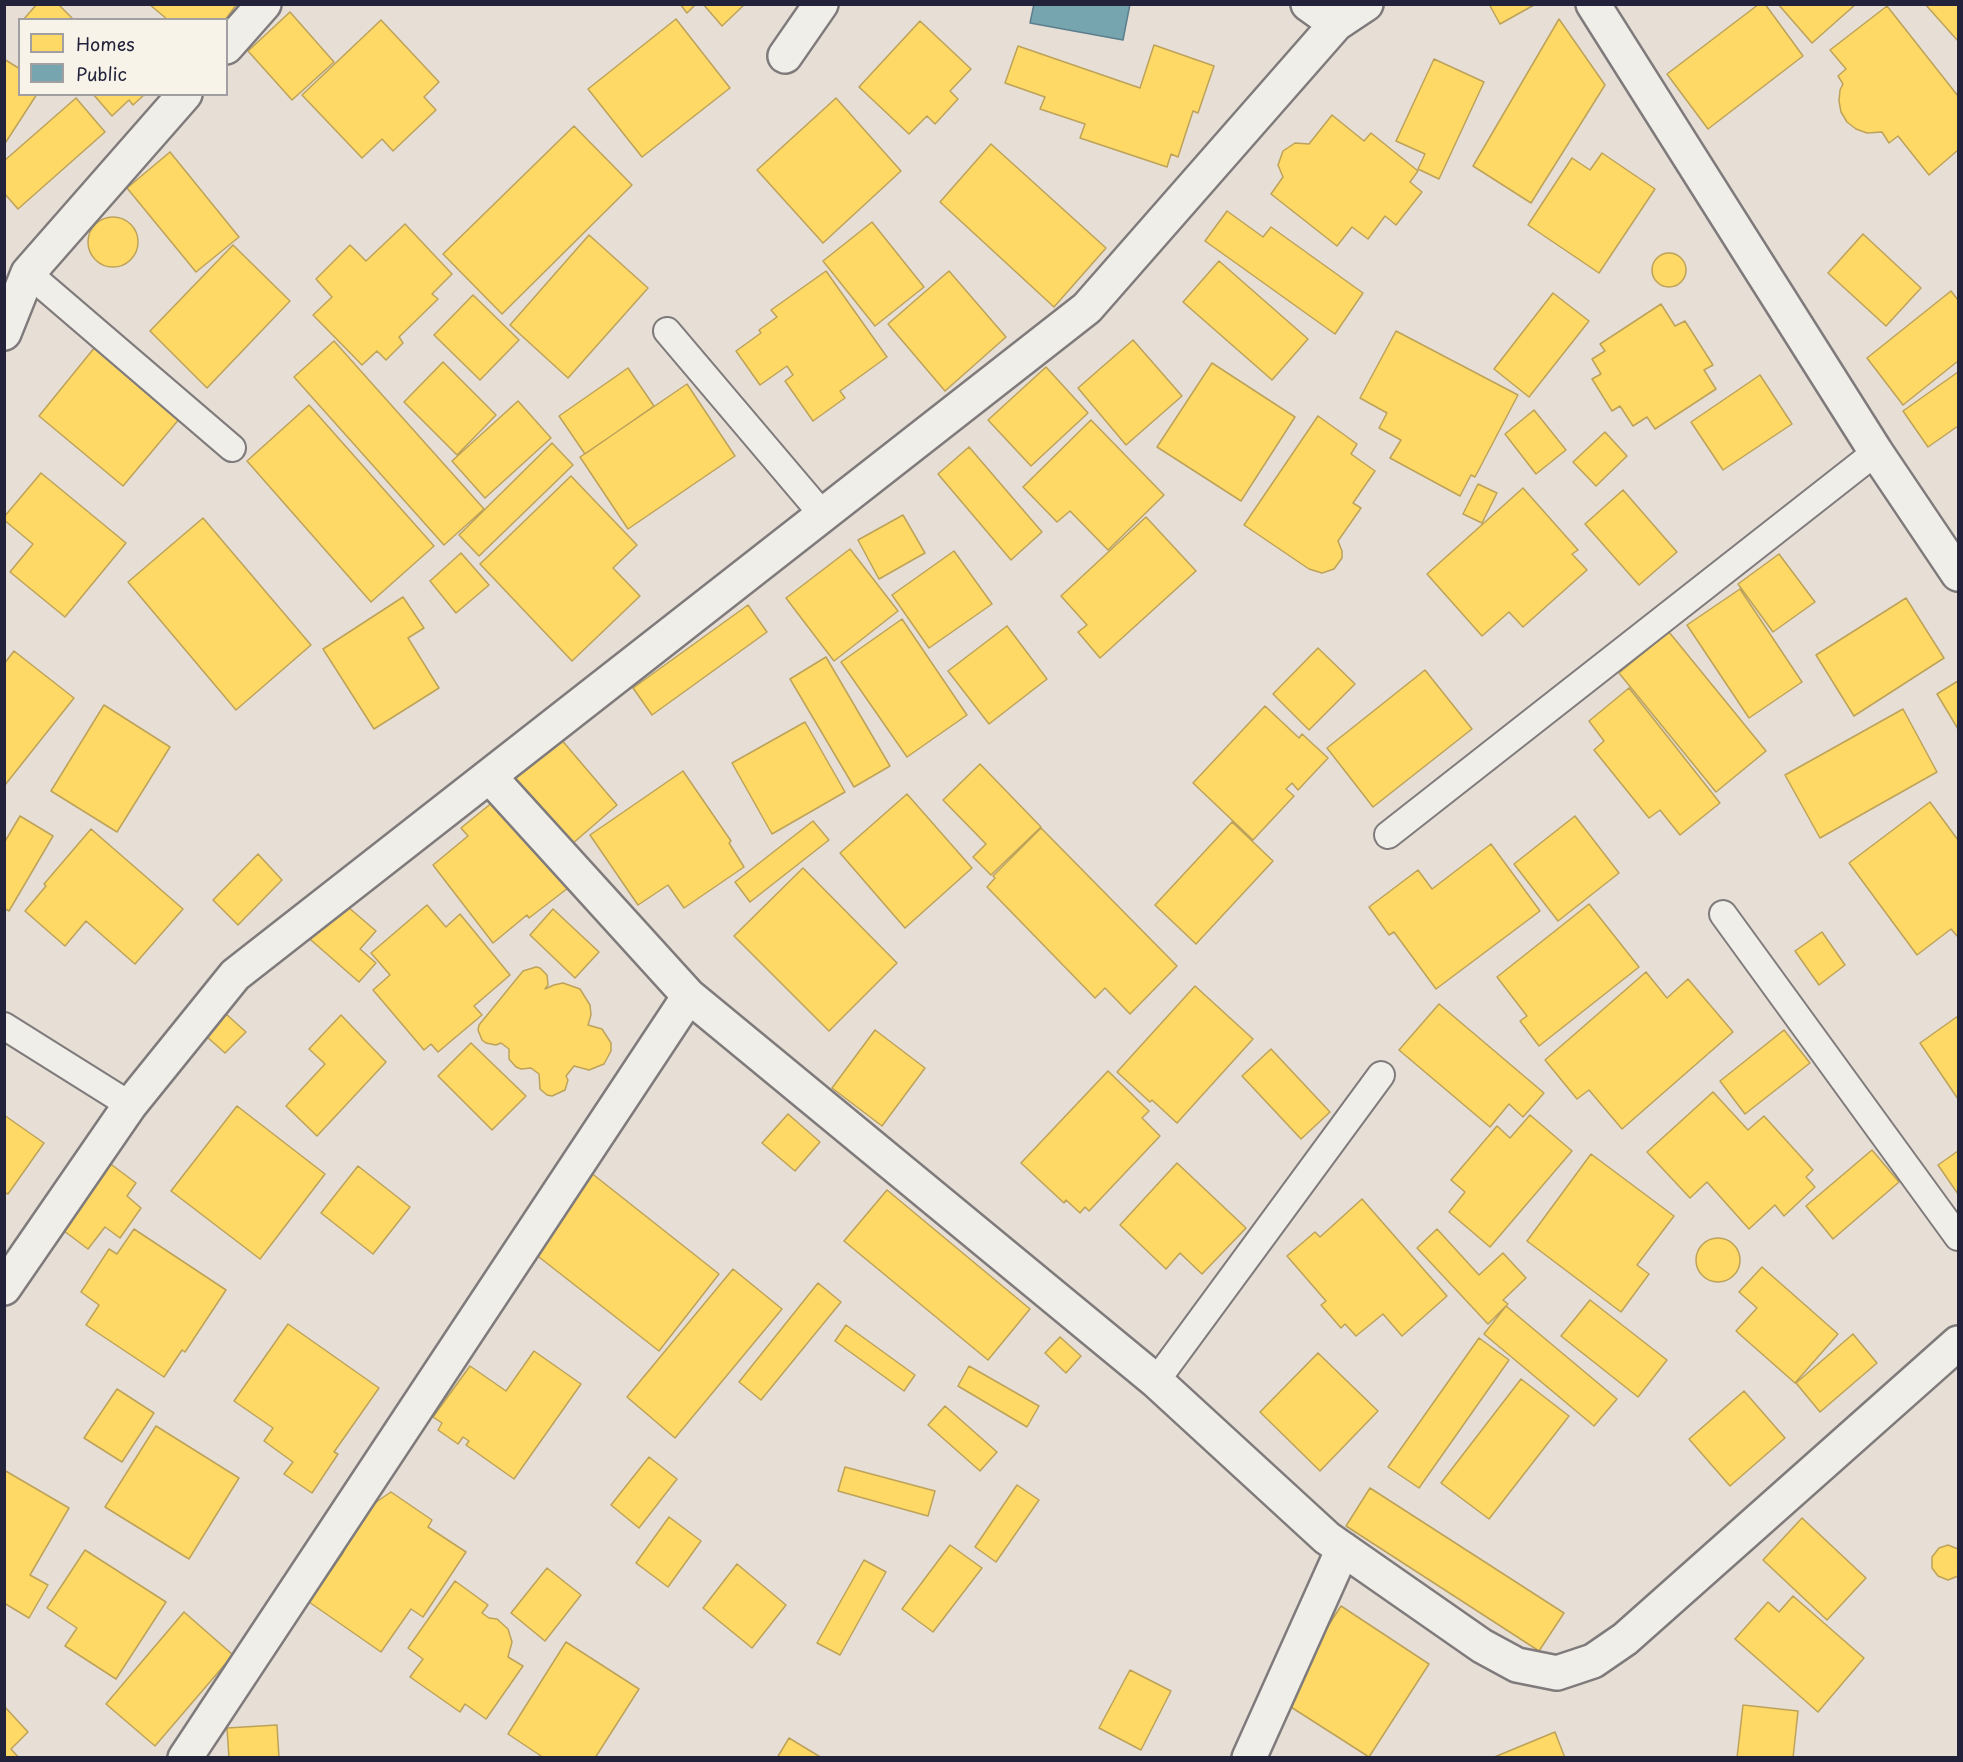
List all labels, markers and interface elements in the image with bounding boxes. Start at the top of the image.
legend [18,18,228,96]
text: Homes [76,30,134,57]
text: Public [76,60,127,87]

